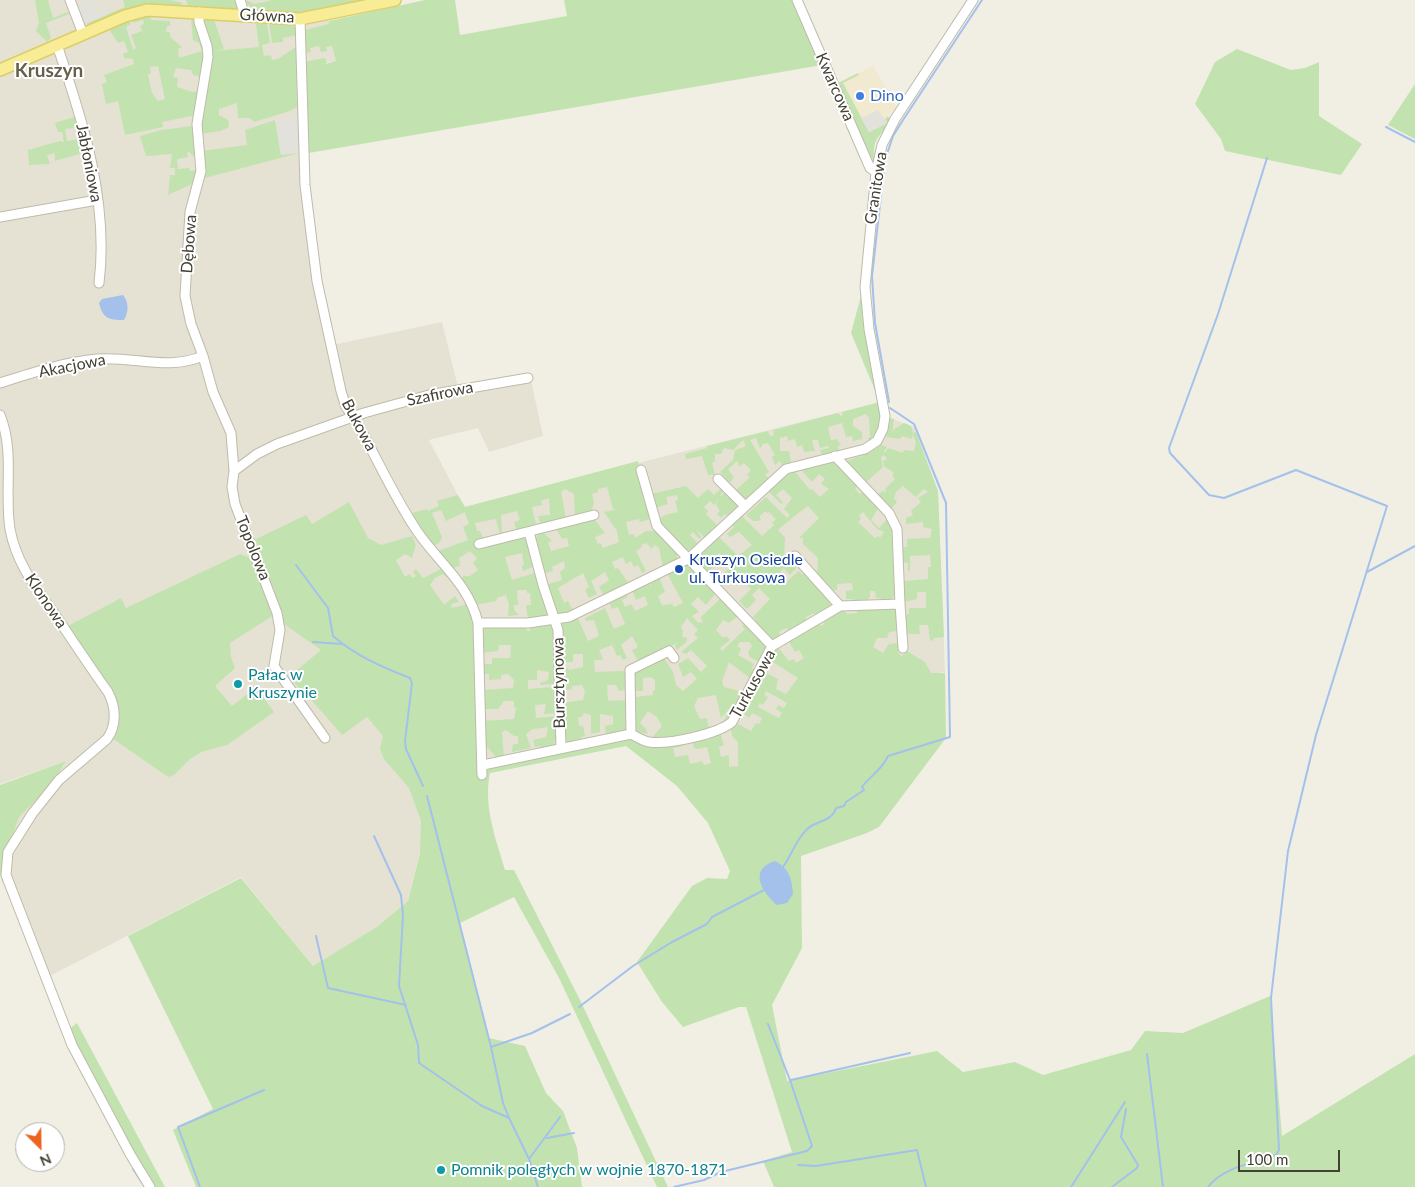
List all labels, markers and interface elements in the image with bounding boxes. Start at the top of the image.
street label: Główna [239,5,295,27]
street label: Kwarcowa [811,50,859,124]
district label: Kruszyn [15,60,83,82]
place label: Dino [870,86,904,106]
marker: Dino [854,90,866,102]
street label: Jabłoniowa [72,122,106,204]
street label: Granitowa [861,150,891,226]
street label: Dębowa [177,214,201,274]
street label: Akacjowa [37,350,107,382]
street label: Szafirowa [405,378,475,410]
street label: Bukowa [337,396,381,454]
street label: Topolowa [231,513,275,583]
place label: Kruszyn Osiedle ul. Turkusowa [689,550,803,588]
marker: Kruszyn Osiedle ul. Turkusowa [673,563,685,575]
street label: Klonowa [21,570,71,632]
street label: Bursztynowa [549,637,569,729]
street label: Turkusowa [726,646,780,722]
place label: Pałac w Kruszynie [248,665,317,703]
marker: Pałac w Kruszynie [232,678,244,690]
north arrow [15,1122,65,1172]
scale bar [1240,1140,1342,1172]
text: N [37,1150,54,1170]
text: 100 m [1246,1150,1288,1168]
place label: Pomnik poległych w wojnie 1870-1871 [451,1160,727,1180]
marker: Pomnik poległych w wojnie 1870-1871 [435,1164,447,1176]

